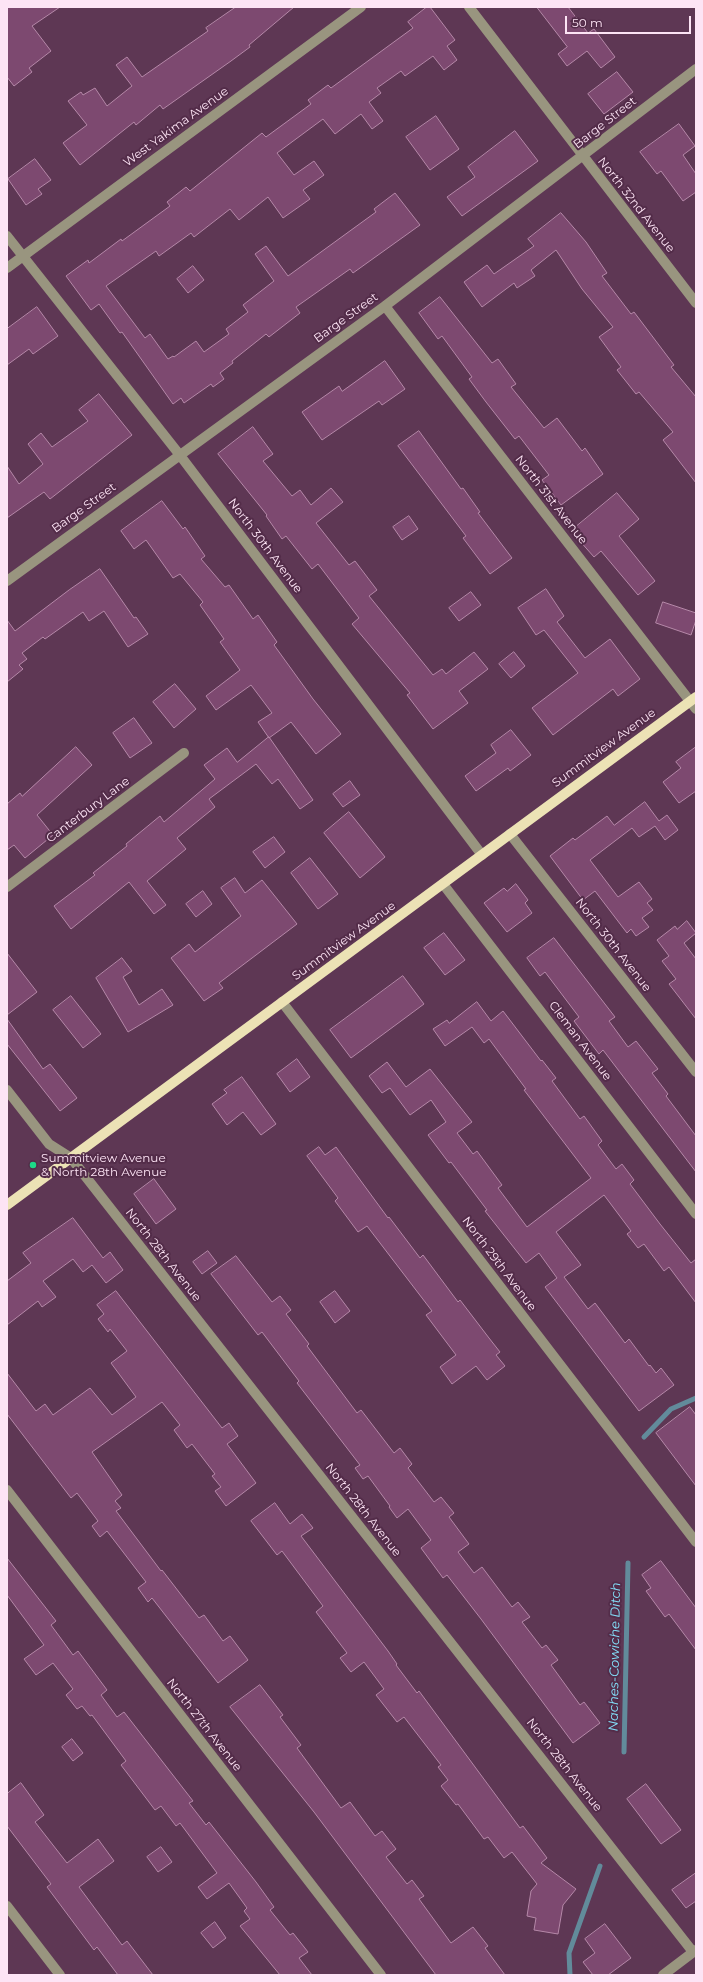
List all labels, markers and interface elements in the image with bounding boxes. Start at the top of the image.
scale bar [567,8,693,34]
text: 50 m [572,15,603,30]
street label: West Yakima Avenue [121,84,231,170]
street label: Barge Street [571,94,639,152]
street label: North 32nd Avenue [594,155,678,255]
street label: Barge Street [311,290,381,346]
street label: North 31st Avenue [512,453,590,547]
street label: Barge Street [49,480,119,536]
street label: North 30th Avenue [225,496,305,596]
street label: Summitview Avenue [549,706,659,790]
street label: Canterbury Lane [44,774,132,846]
street label: North 30th Avenue [572,895,654,995]
street label: Summitview Avenue [289,899,399,983]
street label: Cleman Avenue [546,999,614,1083]
place label: Summitview Avenue & North 28th Avenue [41,1151,166,1179]
marker: Summitview Avenue & North 28th Avenue [28,1160,38,1170]
street label: North 28th Avenue [122,1206,204,1304]
street label: North 29th Avenue [459,1214,539,1314]
street label: North 28th Avenue [322,1461,404,1559]
water label: Naches-Cowiche Ditch [606,1582,624,1732]
street label: North 27th Avenue [163,1676,245,1774]
street label: North 28th Avenue [523,1716,605,1814]

